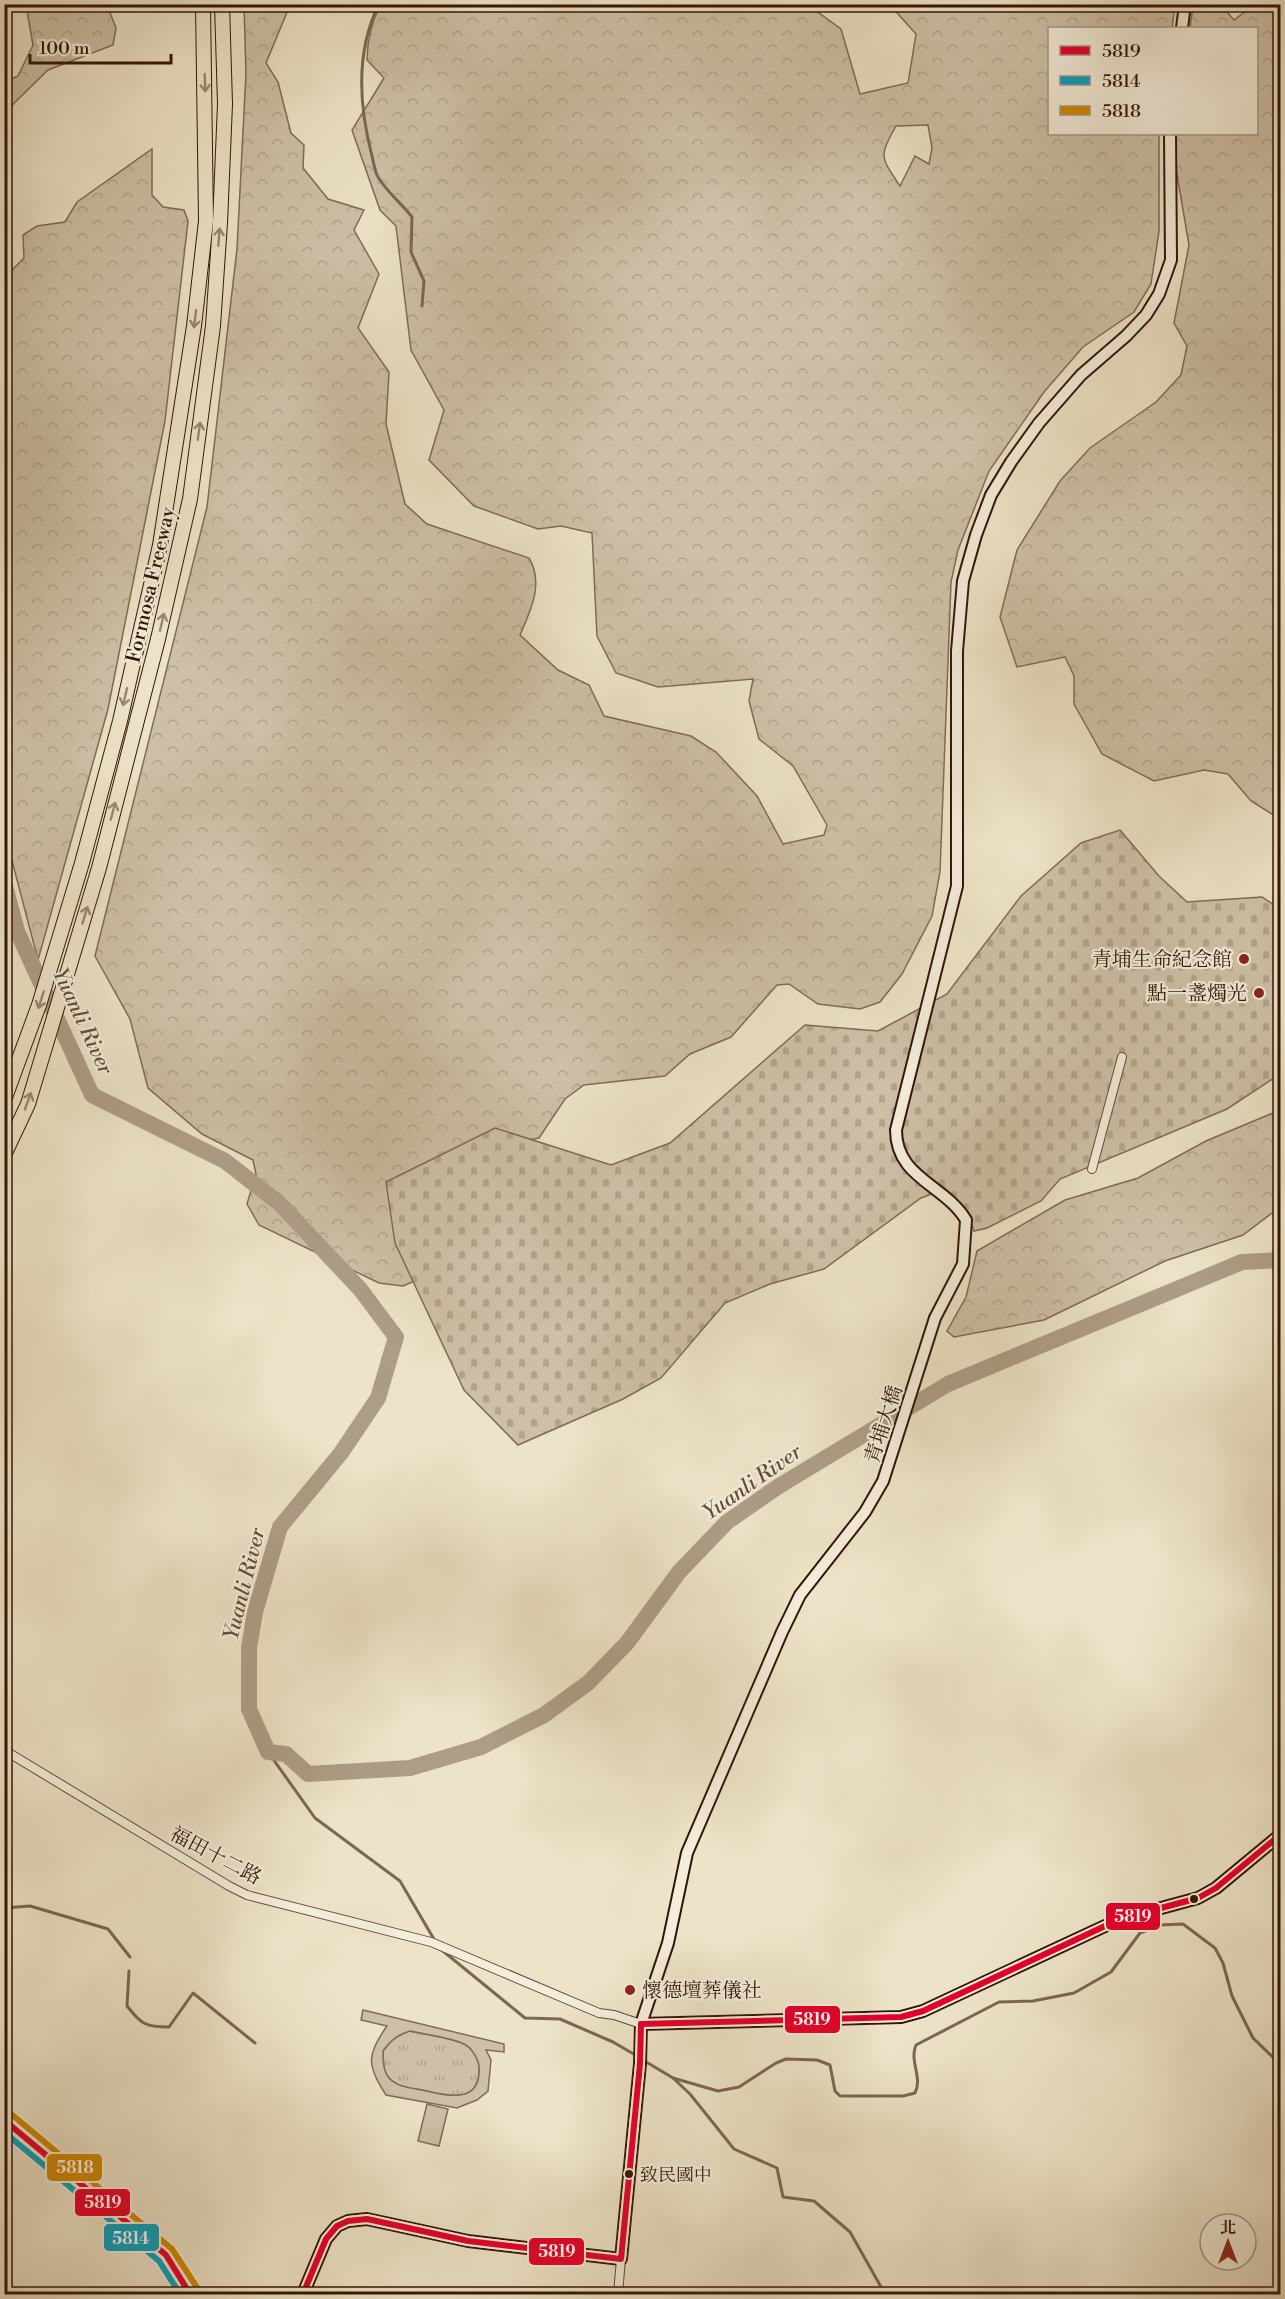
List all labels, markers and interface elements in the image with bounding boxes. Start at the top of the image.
scale bar [30,27,171,65]
legend [1048,27,1258,135]
text: 100 m [39,37,90,60]
text: 5819 [1102,40,1141,63]
text: 5814 [1102,70,1141,93]
one-way arrow [199,72,211,92]
text: 5818 [1102,100,1141,123]
one-way arrow [214,228,225,248]
one-way arrow [189,309,200,329]
one-way arrow [194,422,205,441]
street label: Formosa Freeway [121,505,182,666]
one-way arrow [157,613,168,633]
one-way arrow [119,687,131,706]
one-way arrow [108,802,120,821]
one-way arrow [80,906,91,925]
place label: 青埔生命紀念館 [1092,948,1232,973]
marker: 青埔生命紀念館 [1237,952,1251,966]
water label: Yuanli River [46,964,119,1080]
place label: 點一盞燭光 [1147,982,1247,1007]
marker: 點一盞燭光 [1252,986,1266,1000]
one-way arrow [34,990,45,1009]
one-way arrow [23,1092,34,1111]
street label: 青埔大橋 [860,1383,909,1466]
water label: Yuanli River [698,1439,808,1526]
water label: Yuanli River [218,1524,272,1643]
street label: 福田十二路 [165,1822,265,1891]
unlabelled marker [1188,1893,1200,1905]
line badge: 5819 [1105,1902,1161,1931]
text: 5819 [1114,1907,1152,1927]
place label: 懷德壇葬儀社 [642,1979,762,2004]
marker: 懷德壇葬儀社 [623,1983,637,1997]
line badge: 5819 [784,2005,841,2034]
text: 5819 [793,2010,831,2030]
line badge: 5818 [46,2153,103,2182]
text: 5818 [56,2158,94,2178]
place label: 致民國中 [640,2164,712,2187]
marker: 致民國中 [623,2168,635,2180]
line badge: 5819 [74,2188,131,2217]
text: 5819 [84,2193,122,2213]
north arrow [1198,2212,1258,2272]
text: 北 [1220,2218,1236,2238]
line badge: 5814 [103,2223,160,2252]
text: 5814 [112,2229,150,2249]
line badge: 5819 [528,2237,585,2266]
text: 5819 [538,2242,576,2262]

